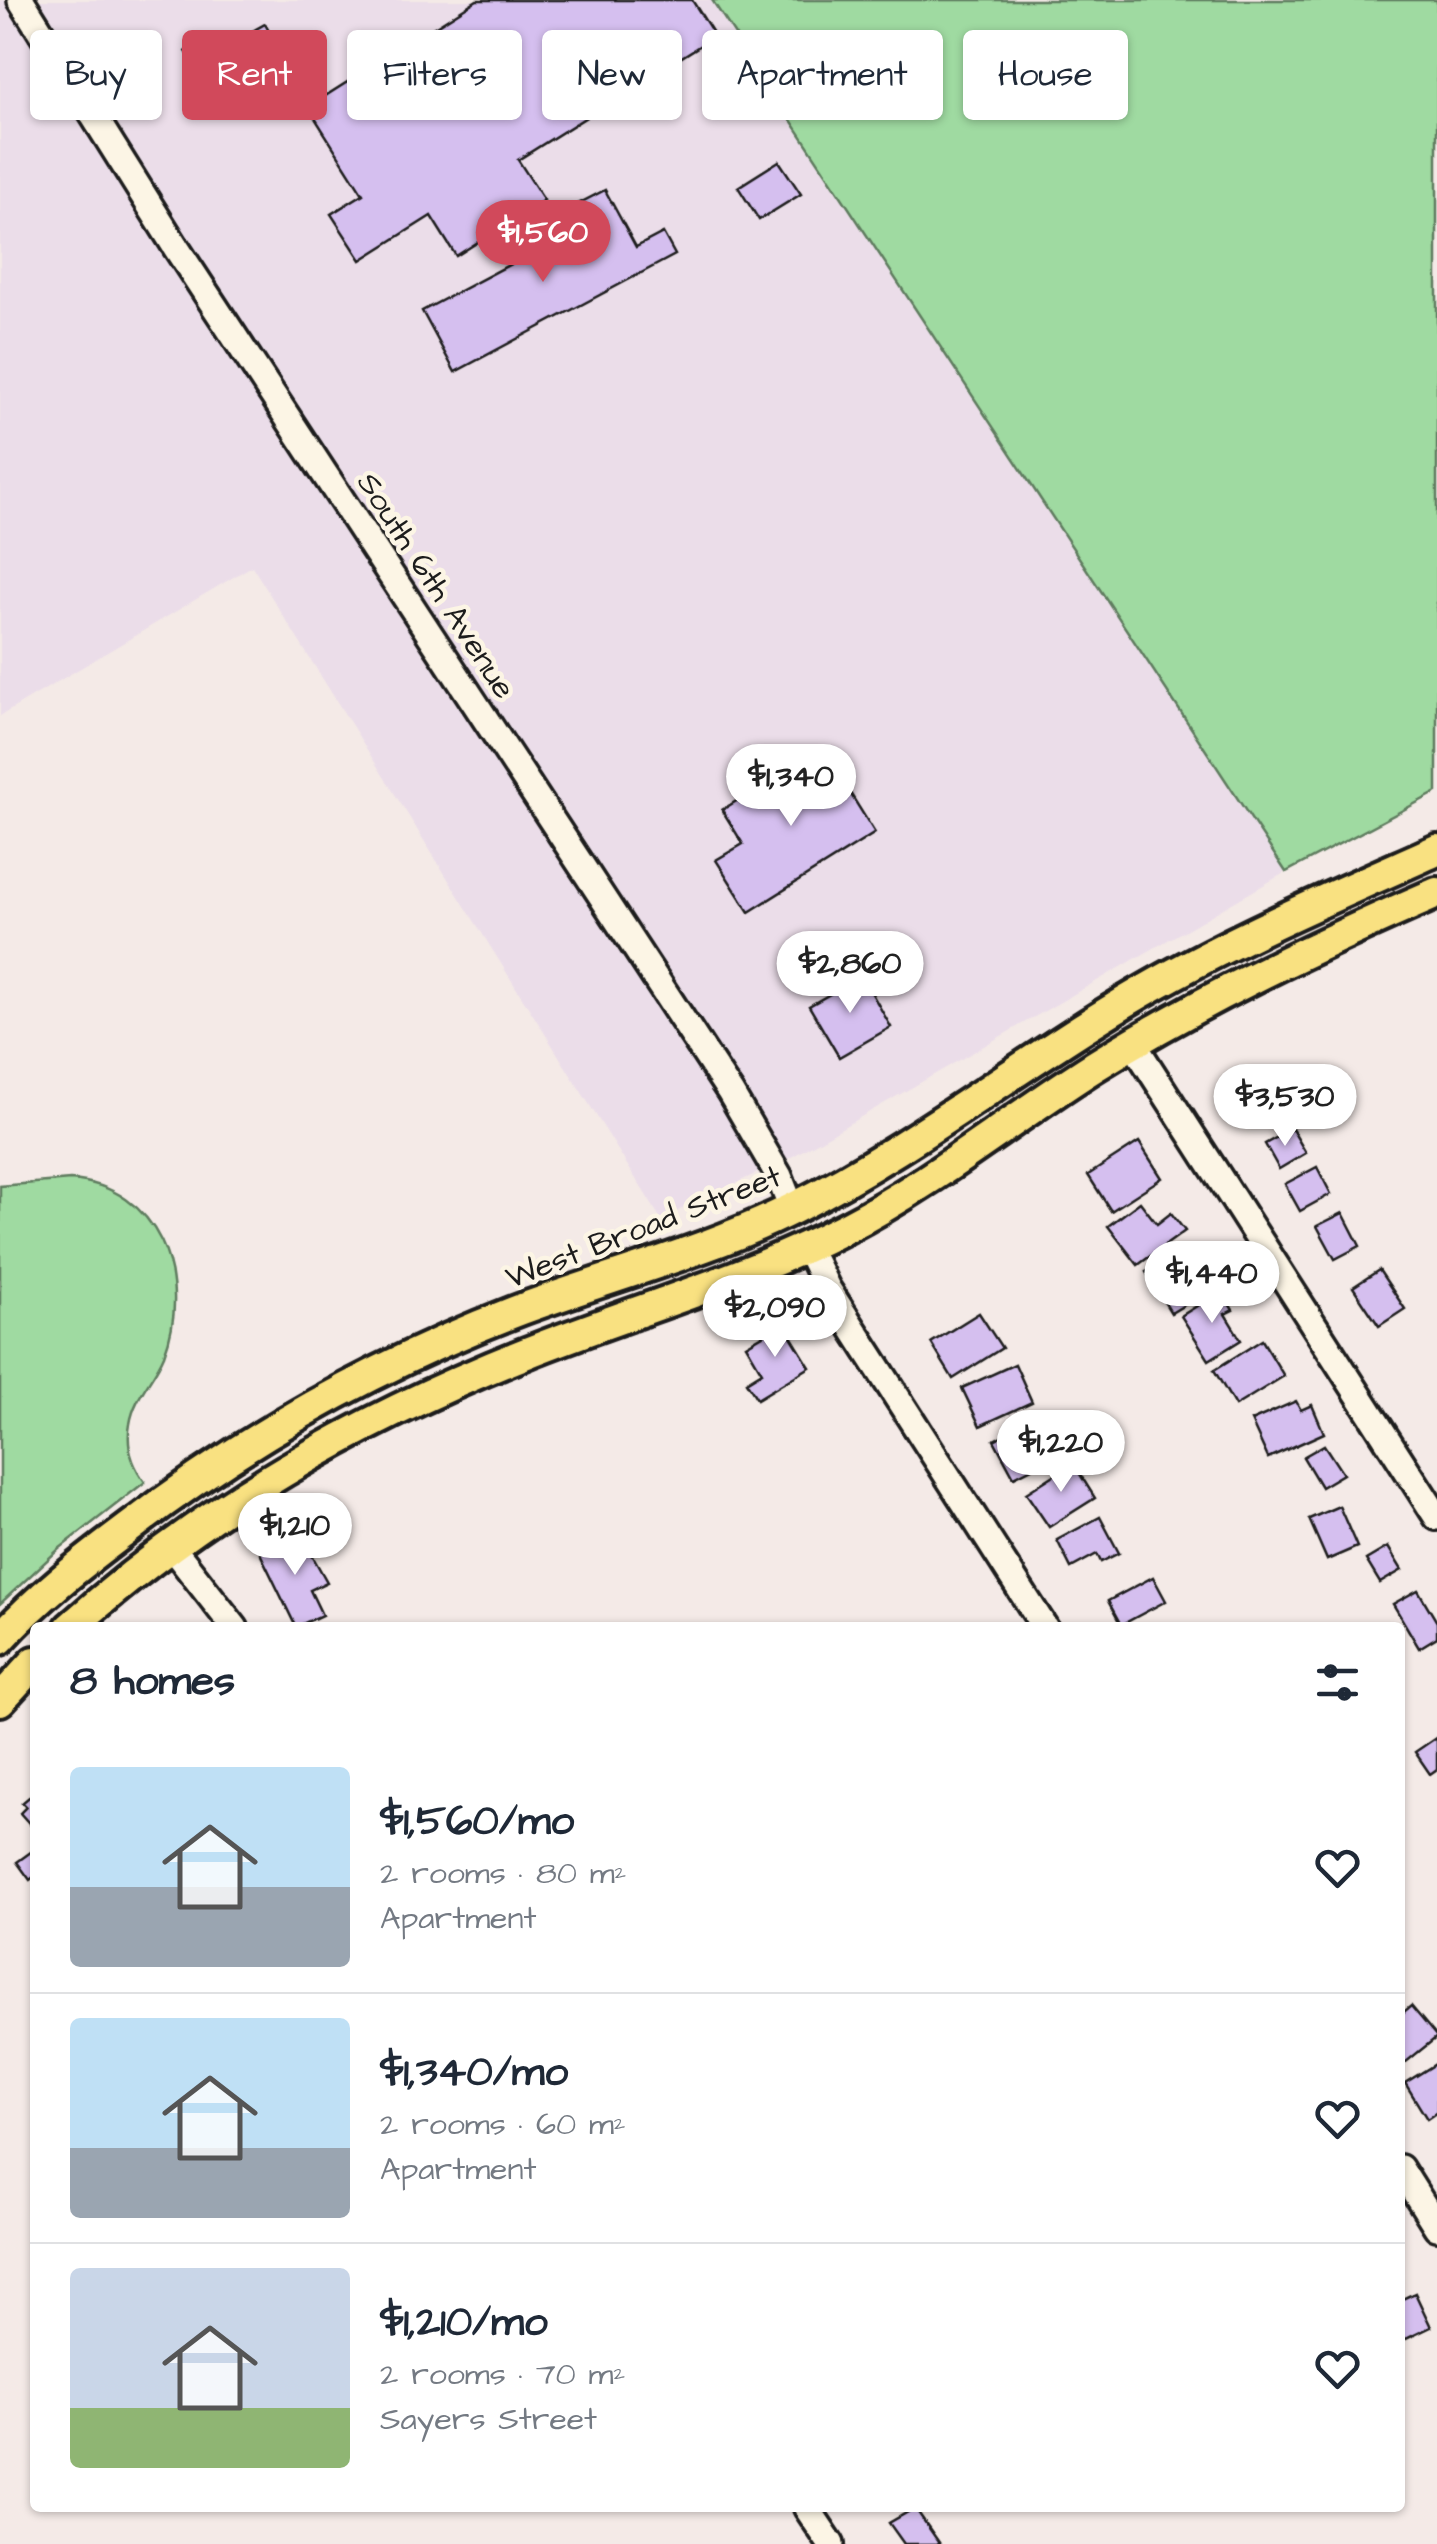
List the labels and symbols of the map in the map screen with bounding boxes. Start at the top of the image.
pin: $1,560 [462,200,624,285]
street label: South 6th Avenue [346,464,526,708]
pin: $1,340 [710,744,872,829]
pin: $2,860 [769,931,931,1016]
pin: $3,530 [1204,1064,1366,1149]
street label: West Broad Street [499,1154,788,1301]
pin: $1,440 [1131,1241,1293,1326]
pin: $2,090 [694,1275,856,1360]
pin: $1,220 [980,1410,1142,1495]
pin: $1,210 [214,1493,376,1578]

